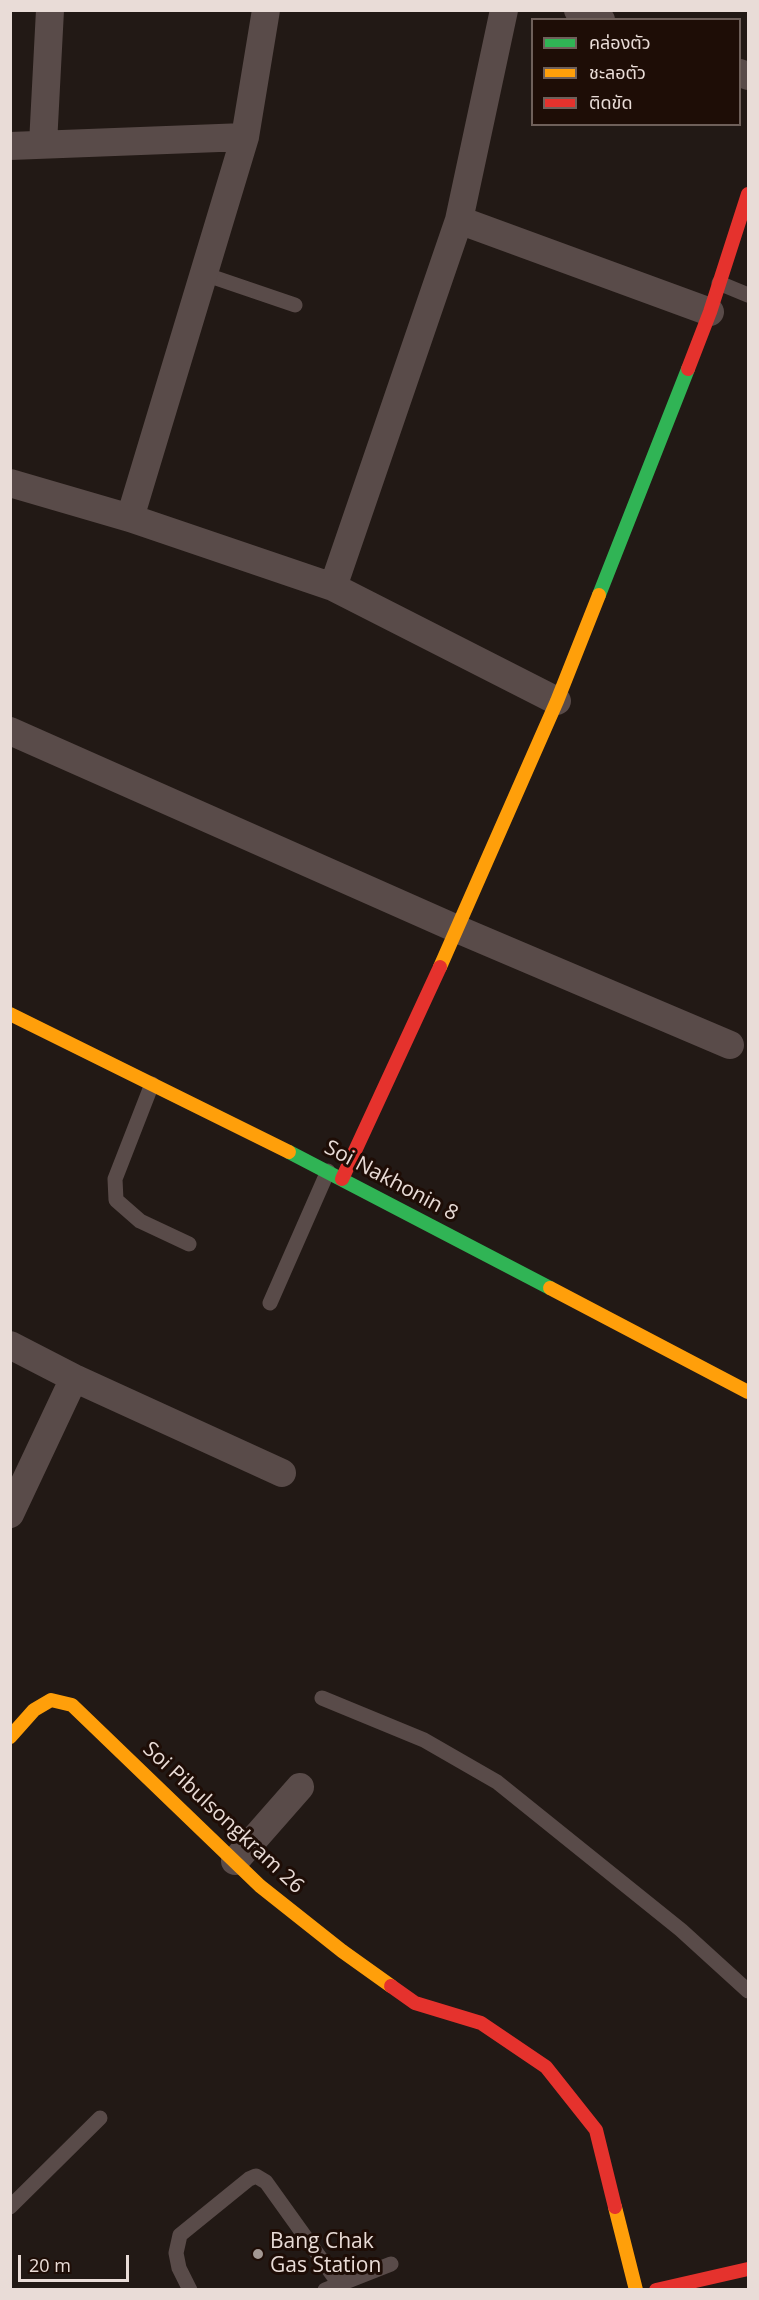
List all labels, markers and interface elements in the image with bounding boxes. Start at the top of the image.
legend [531,18,741,126]
text: คล่องตัว [589,30,651,54]
text: ชะลอตัว [589,60,646,84]
text: ติดขัด [589,90,632,114]
street label: Soi Nakhonin 8 [320,1135,462,1227]
street label: Soi Pibulsongkram 26 [137,1737,309,1899]
place label: Bang Chak Gas Station [270,2229,381,2279]
scale bar [21,2243,132,2281]
marker: Bang Chak Gas Station [251,2247,265,2261]
text: 20 m [29,2253,71,2277]

